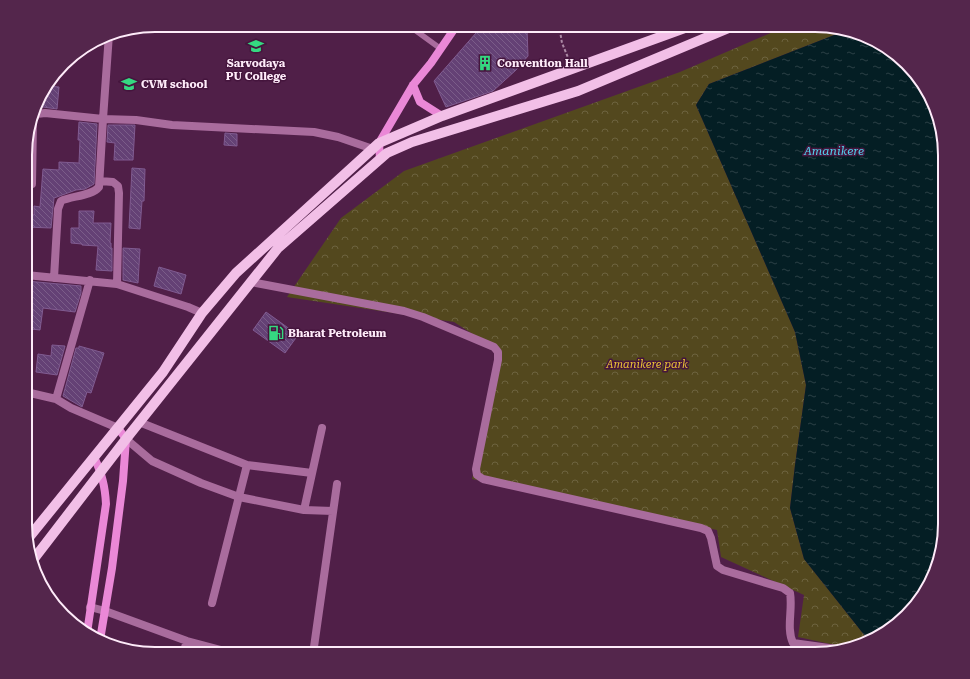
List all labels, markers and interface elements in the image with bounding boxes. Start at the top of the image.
school or university icon: Sarvodaya PU College [247,37,265,55]
building icon: Convention Hall [476,54,494,72]
place label: Sarvodaya PU College [226,57,287,83]
place label: Convention Hall [497,57,588,70]
school or university icon: CVM school [120,75,138,93]
place label: CVM school [141,78,208,91]
water label: Amanikere [803,144,864,158]
fuel station icon: Bharat Petroleum [267,324,285,342]
place label: Bharat Petroleum [288,327,387,340]
park label: Amanikere park [605,358,688,371]

